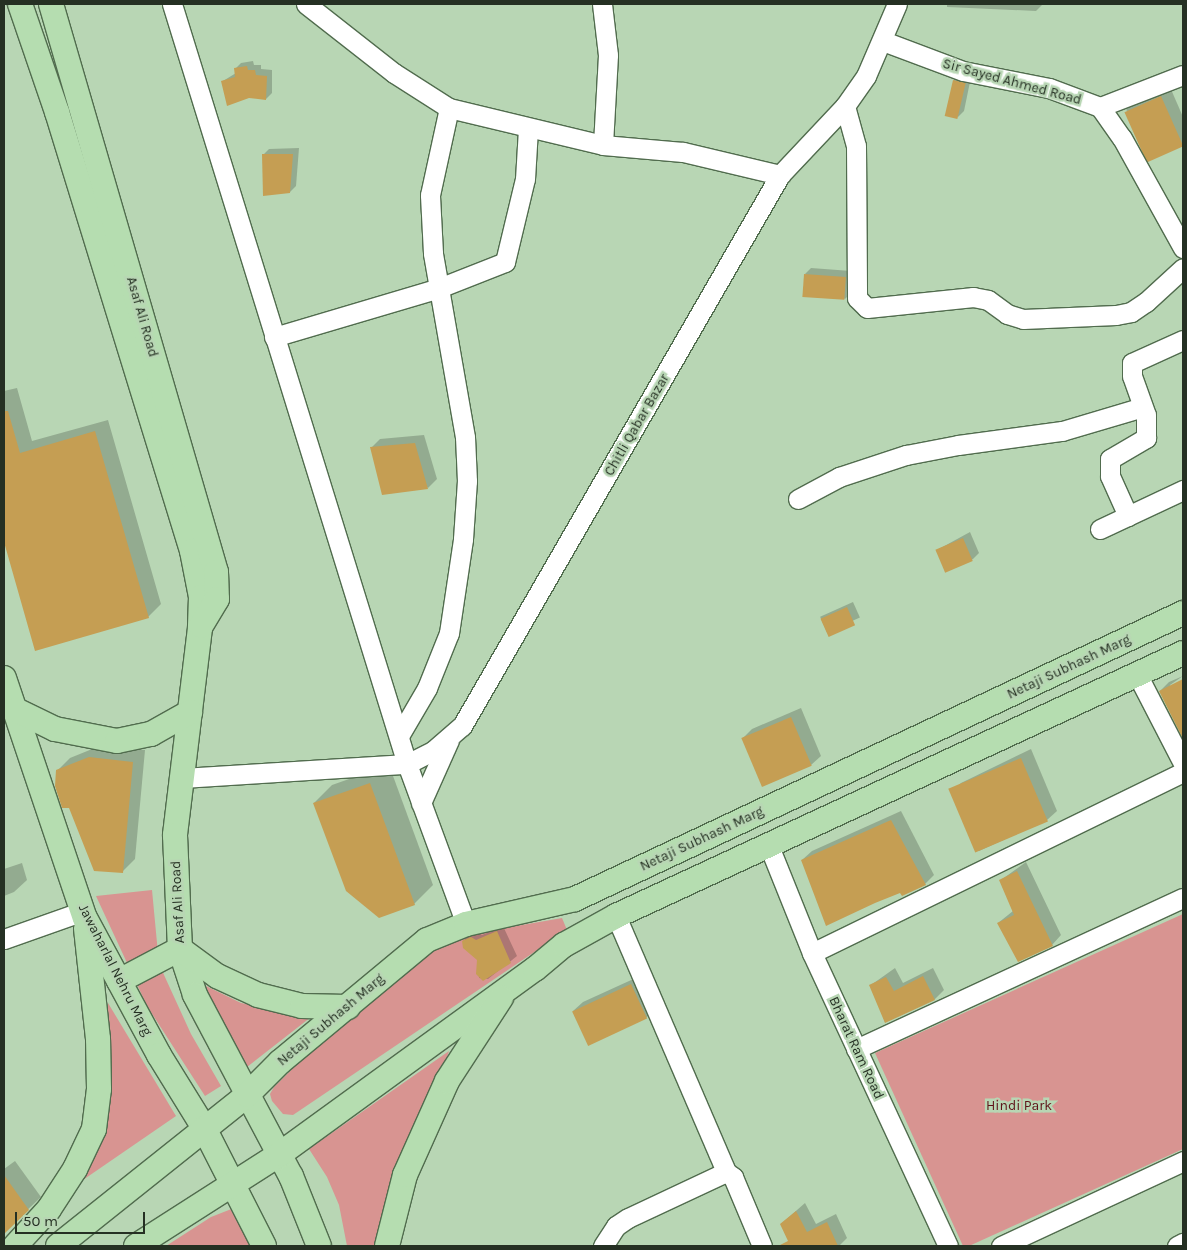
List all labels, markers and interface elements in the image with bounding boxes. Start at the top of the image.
street label: Sir Sayed Ahmed Road [941,55,1083,109]
street label: Asaf Ali Road [122,275,162,359]
street label: Chitli Qabar Bazar [601,371,673,479]
street label: Netaji Subhash Marg [1005,631,1133,703]
street label: Netaji Subhash Marg [638,803,766,875]
street label: Asaf Ali Road [167,860,189,944]
street label: Jawaharlal Nehru Marg [74,901,156,1039]
street label: Netaji Subhash Marg [274,970,388,1070]
street label: Bharat Ram Road [825,994,887,1102]
park label: Hindi Park [986,1098,1052,1114]
scale bar [18,1202,148,1234]
text: 50 m [23,1212,58,1230]

